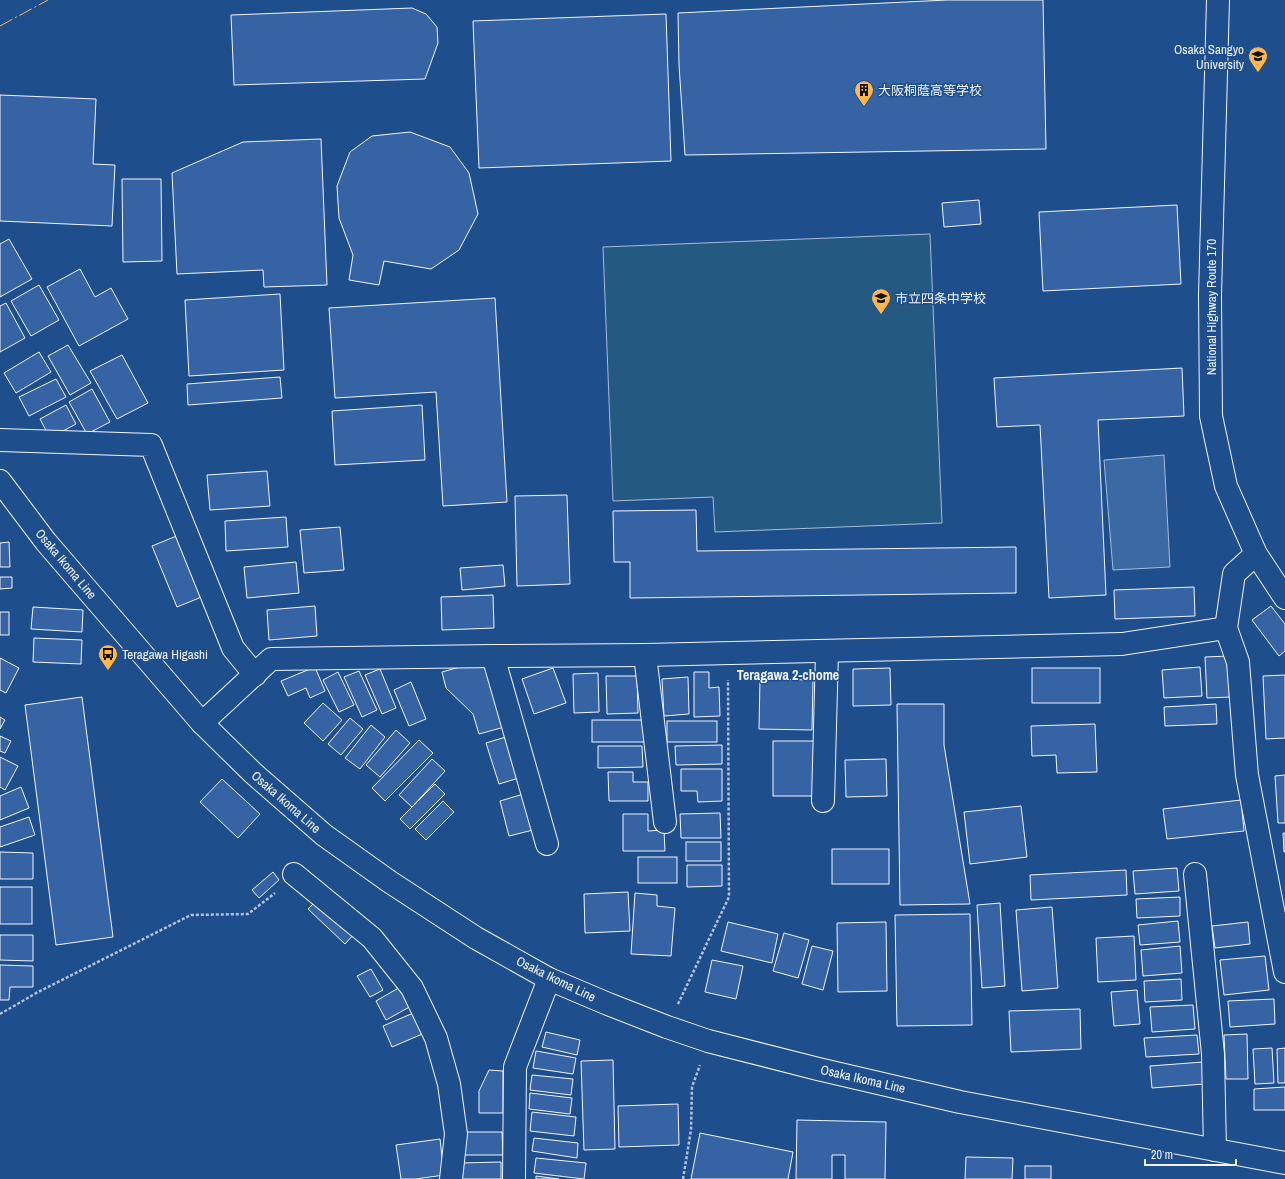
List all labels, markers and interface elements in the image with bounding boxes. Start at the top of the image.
place label: Osaka Sangyo University [1174,41,1245,73]
school or university icon: Osaka Sangyo University [1247,45,1269,73]
building icon: 大阪桐蔭高等学校 [853,79,875,107]
place label: 大阪桐蔭高等学校 [878,82,982,99]
street label: National Highway Route 170 [1203,239,1220,375]
school or university icon: 市立四条中学校 [870,287,892,315]
place label: 市立四条中学校 [895,290,986,307]
street label: Osaka Ikoma Line [32,525,100,603]
bus stop icon: Teragawa Higashi [97,643,119,671]
place label: Teragawa Higashi [122,646,208,663]
district label: Teragawa 2-chome [737,666,839,684]
street label: Osaka Ikoma Line [248,767,324,837]
street label: Osaka Ikoma Line [513,952,599,1006]
street label: Osaka Ikoma Line [819,1061,907,1097]
scale bar [1145,1141,1236,1167]
text: 20 m [1151,1147,1173,1163]

